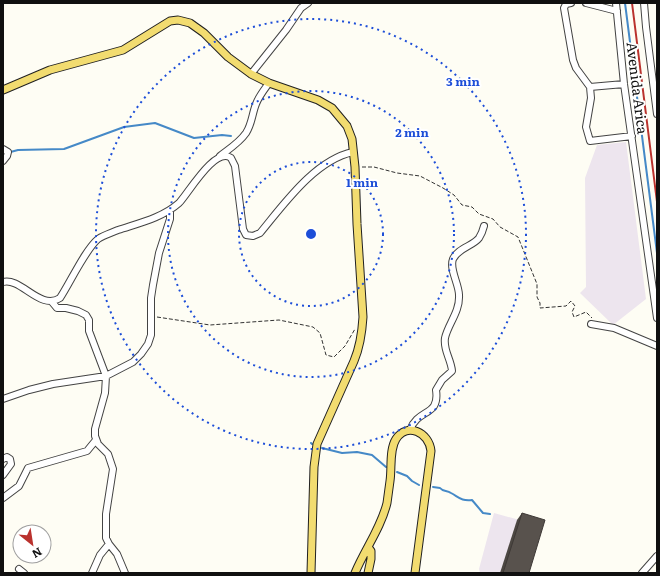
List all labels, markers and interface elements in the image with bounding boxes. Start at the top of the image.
street label: Avenida Arica [622,41,654,136]
text: 3 min [446,72,481,90]
text: 2 min [395,123,429,141]
text: 1 min [346,173,379,191]
centre of rings [304,227,318,241]
north arrow [12,524,52,564]
text: N [30,544,45,563]

